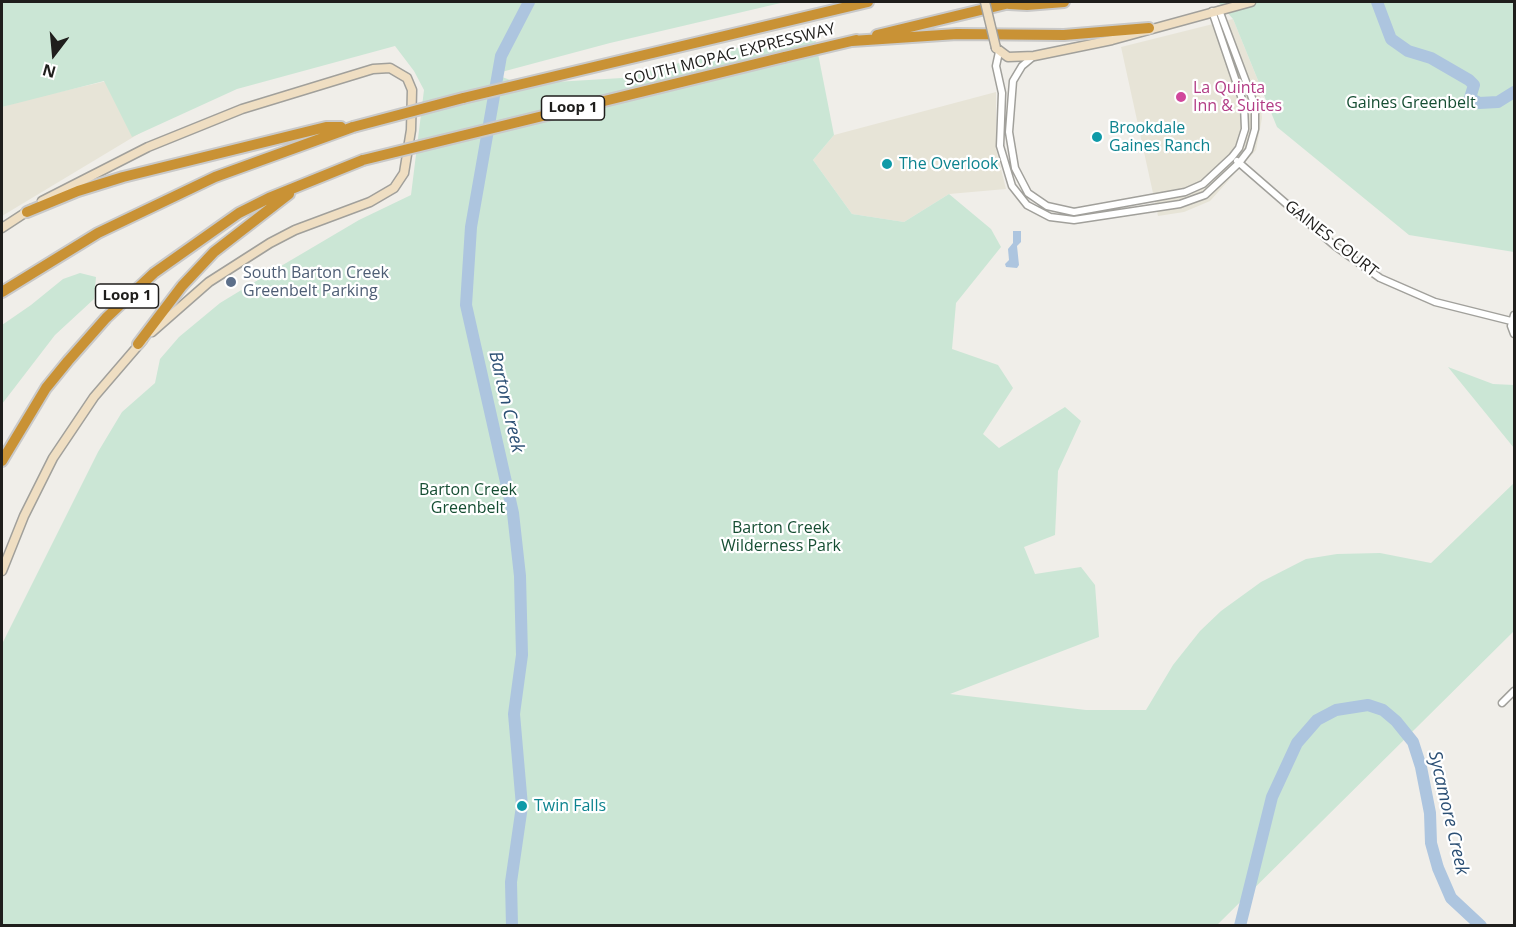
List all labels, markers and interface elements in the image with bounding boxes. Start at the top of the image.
street label: SOUTH MOPAC EXPRESSWAY [623,20,837,90]
north arrow [24,24,84,84]
text: N [40,59,58,84]
place label: La Quinta Inn & Suites [1193,78,1282,116]
marker: La Quinta Inn & Suites [1174,90,1188,104]
park label: Gaines Greenbelt [1346,93,1476,113]
road number: Loop 1 [542,96,604,120]
place label: Brookdale Gaines Ranch [1109,118,1210,156]
marker: Brookdale Gaines Ranch [1090,130,1104,144]
place label: The Overlook [899,154,998,174]
marker: The Overlook [880,157,894,171]
street label: GAINES COURT [1281,197,1381,281]
place label: South Barton Creek Greenbelt Parking [243,263,389,301]
marker: South Barton Creek Greenbelt Parking [224,275,238,289]
road number: Loop 1 [96,284,158,308]
water label: Barton Creek [484,349,528,455]
park label: Barton Creek Greenbelt [419,480,517,518]
park label: Barton Creek Wilderness Park [721,518,841,556]
water label: Sycamore Creek [1423,749,1473,877]
place label: Twin Falls [534,796,606,816]
marker: Twin Falls [515,799,529,813]

